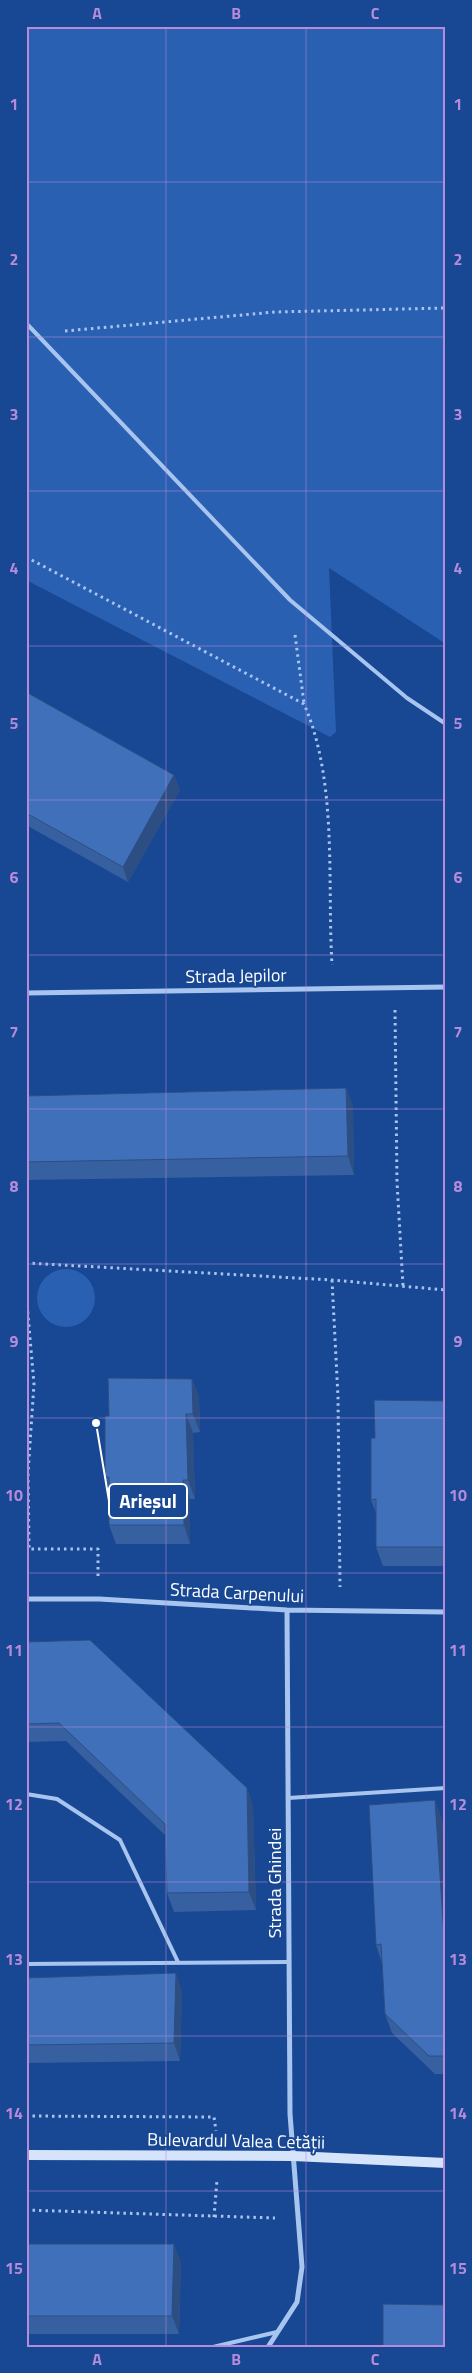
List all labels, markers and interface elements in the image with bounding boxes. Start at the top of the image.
text: A [92,1,102,25]
text: B [231,1,241,25]
text: C [371,1,380,25]
text: 1 [10,92,18,116]
text: 1 [454,92,462,116]
text: 2 [10,247,18,271]
text: 2 [454,247,462,271]
text: 3 [10,402,18,426]
text: 3 [454,402,462,426]
text: 4 [10,556,19,580]
text: 4 [454,556,463,580]
text: 5 [10,711,19,735]
text: 5 [454,711,463,735]
text: 6 [10,865,19,889]
text: 6 [454,865,463,889]
street label: Strada Jepilor [185,961,287,990]
text: 7 [10,1020,18,1044]
text: 7 [454,1020,462,1044]
text: 8 [10,1174,19,1198]
text: 8 [454,1174,463,1198]
text: 9 [10,1329,19,1353]
text: 9 [454,1329,463,1353]
text: 10 [5,1483,23,1507]
text: 10 [449,1483,467,1507]
callout: Arieșul [109,1484,187,1518]
text: Arieșul [119,1486,177,1515]
street label: Strada Carpenului [169,1576,305,1609]
text: 11 [5,1638,23,1662]
text: 11 [449,1638,467,1662]
text: 12 [5,1792,23,1816]
text: 12 [449,1792,467,1816]
street label: Strada Ghindei [261,1828,288,1938]
text: 13 [5,1947,23,1971]
text: 13 [449,1947,467,1971]
text: 14 [5,2101,23,2125]
text: 14 [449,2101,467,2125]
street label: Bulevardul Valea Cetății [147,2125,325,2156]
text: 15 [5,2256,23,2280]
text: 15 [449,2256,467,2280]
text: A [92,2347,102,2371]
text: B [231,2347,241,2371]
text: C [371,2347,380,2371]

